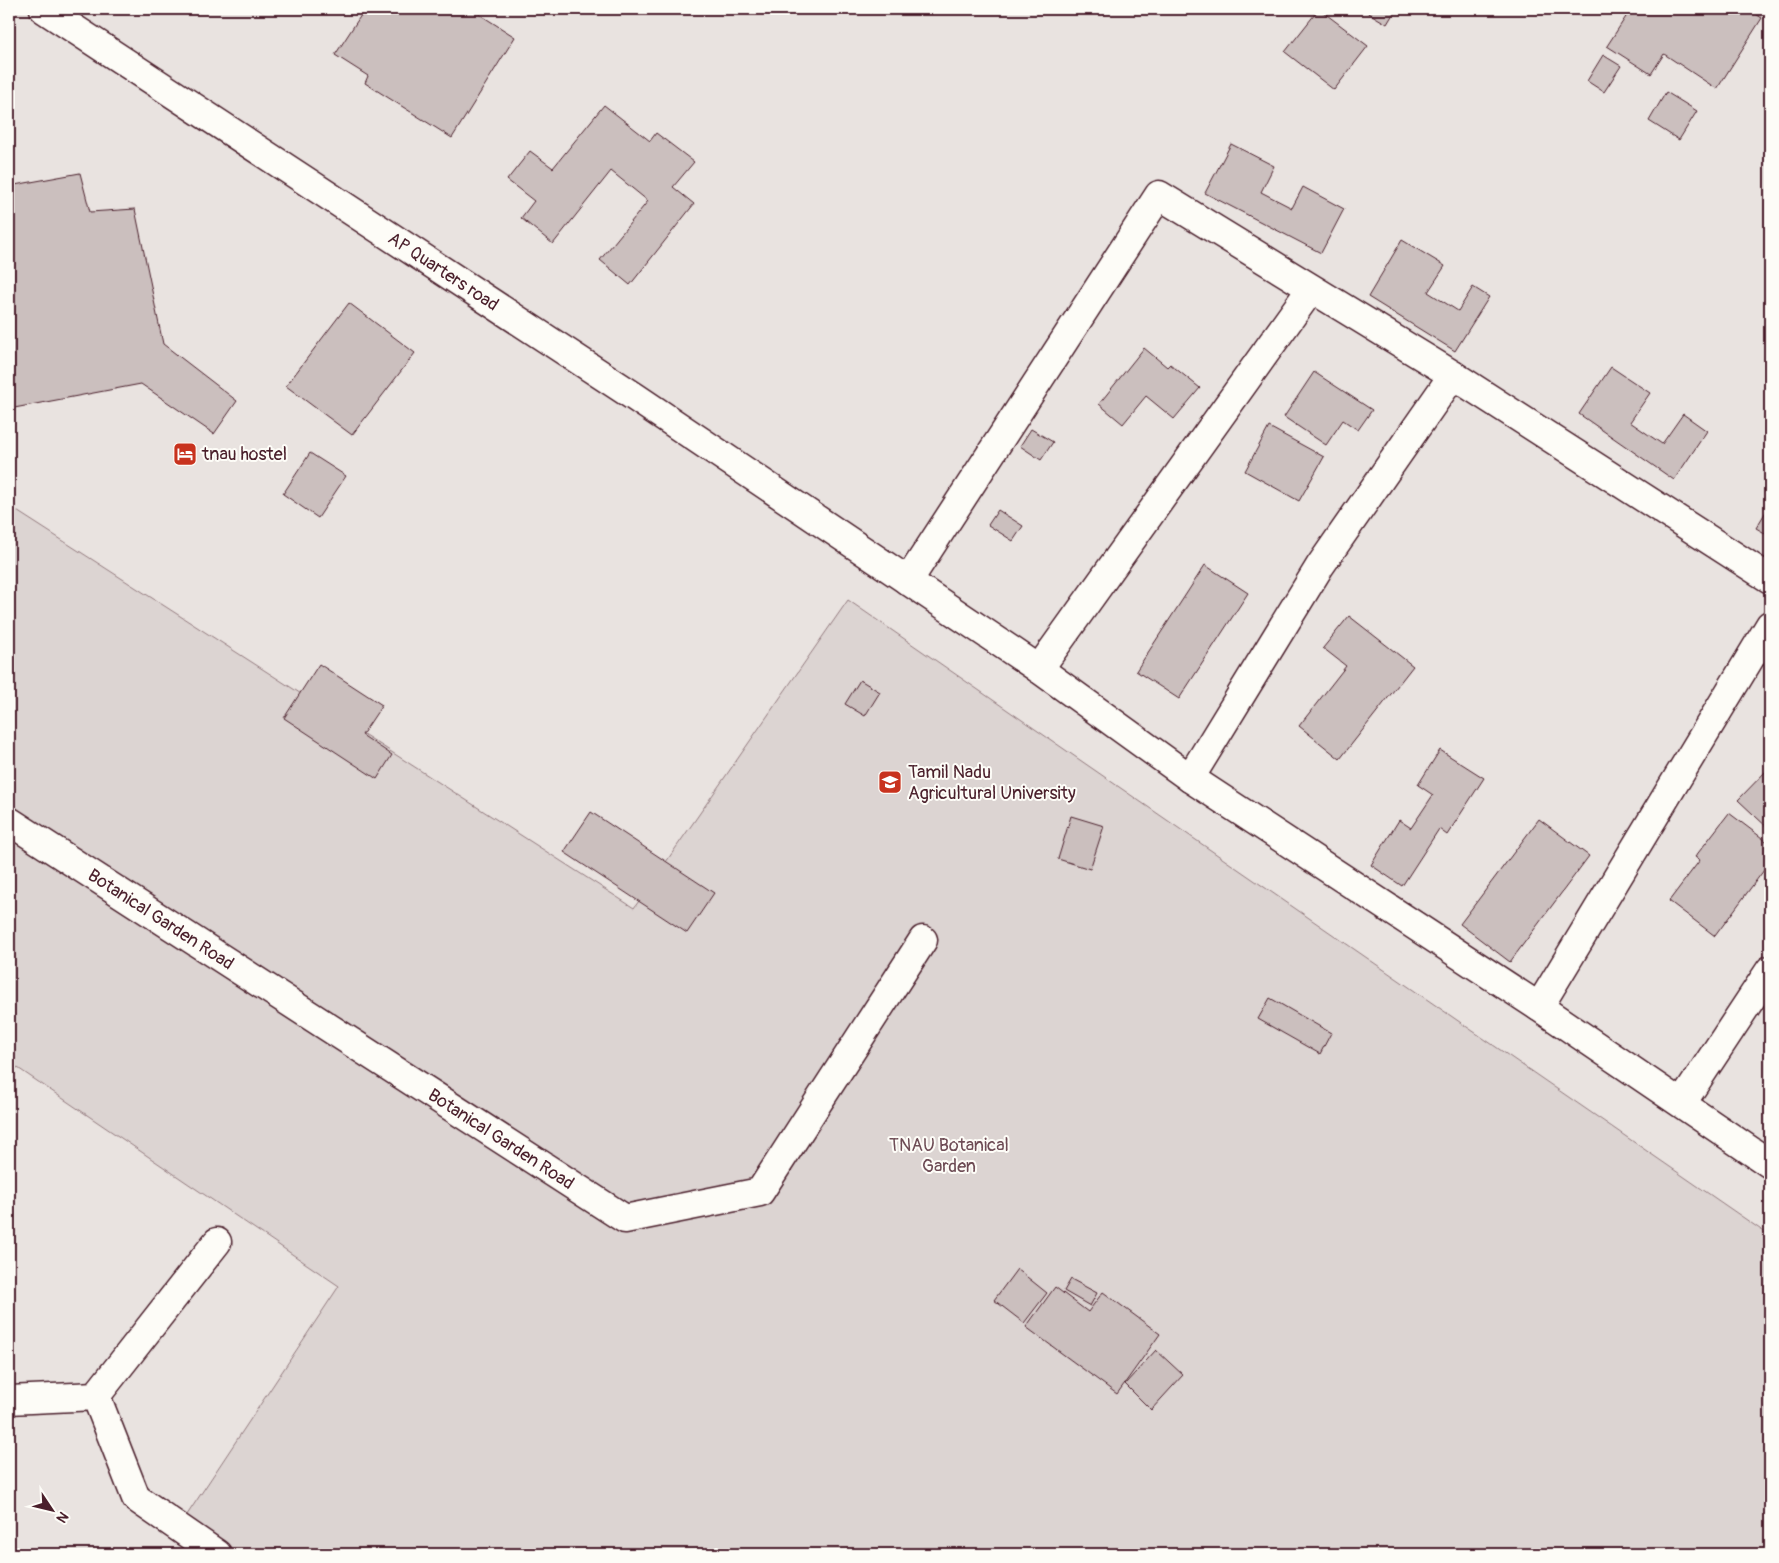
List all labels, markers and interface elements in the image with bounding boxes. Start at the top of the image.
street label: AP Quarters road [384,227,503,316]
hotel icon: tnau hostel [172,441,198,467]
place label: tnau hostel [201,443,287,466]
place label: Tamil Nadu Agricultural University [908,761,1076,805]
school or university icon: Tamil Nadu Agricultural University [877,769,903,795]
street label: Botanical Garden Road [83,864,238,975]
street label: Botanical Garden Road [424,1084,578,1195]
park label: TNAU Botanical Garden [889,1134,1009,1178]
north arrow [28,1486,78,1536]
text: N [53,1508,72,1526]

